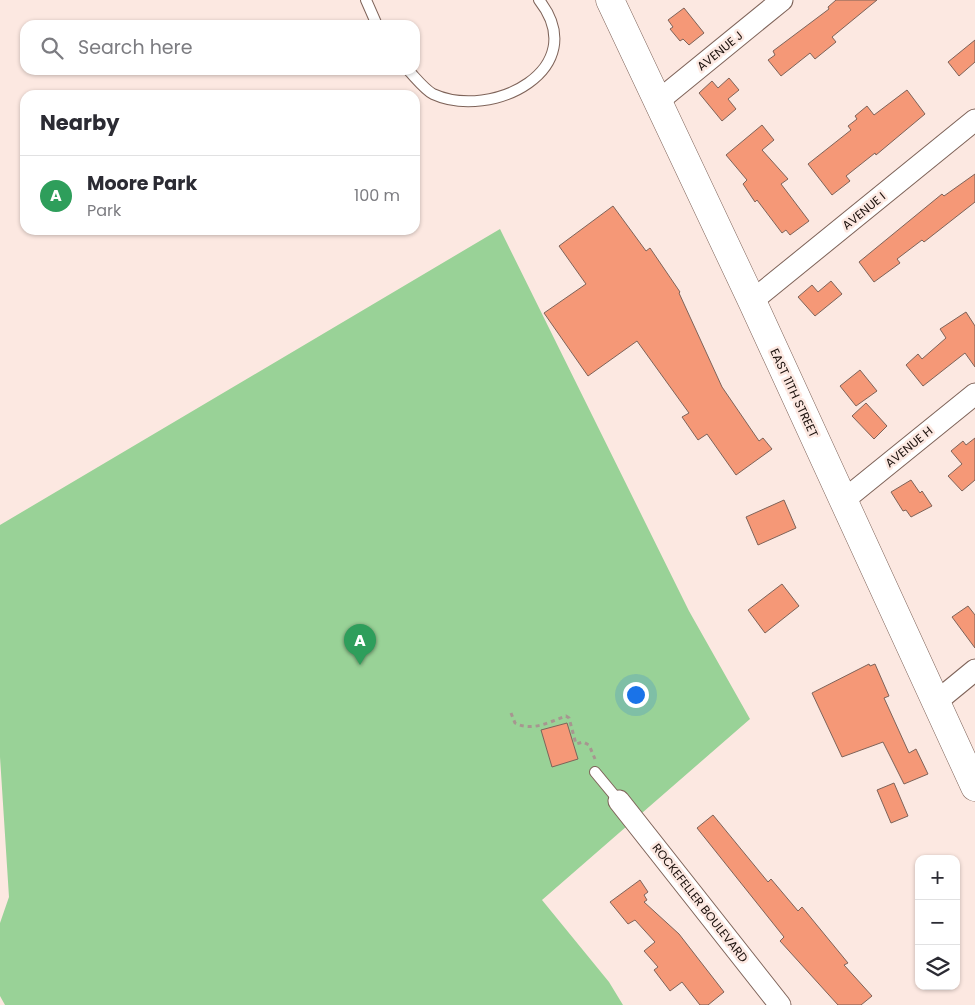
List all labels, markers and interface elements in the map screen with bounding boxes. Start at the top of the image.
search box [20,20,420,75]
street label: AVENUE J [693,27,746,74]
icon: search [38,34,66,62]
text: Search here [78,34,192,61]
text: Nearby [40,108,120,137]
text: Moore Park [87,170,197,197]
text: A [50,184,62,207]
text: 100 m [354,184,400,207]
street label: AVENUE I [838,188,889,233]
text: Park [87,199,121,222]
street label: EAST 11TH STREET [766,346,823,440]
street label: AVENUE H [881,422,936,471]
pin: A [344,624,376,665]
your location [623,682,649,708]
street label: ROCKEFELLER BOULEVARD [649,840,752,966]
map controls [915,855,960,990]
button: + [915,855,960,900]
button: − [915,900,960,945]
button: layers [915,945,960,990]

